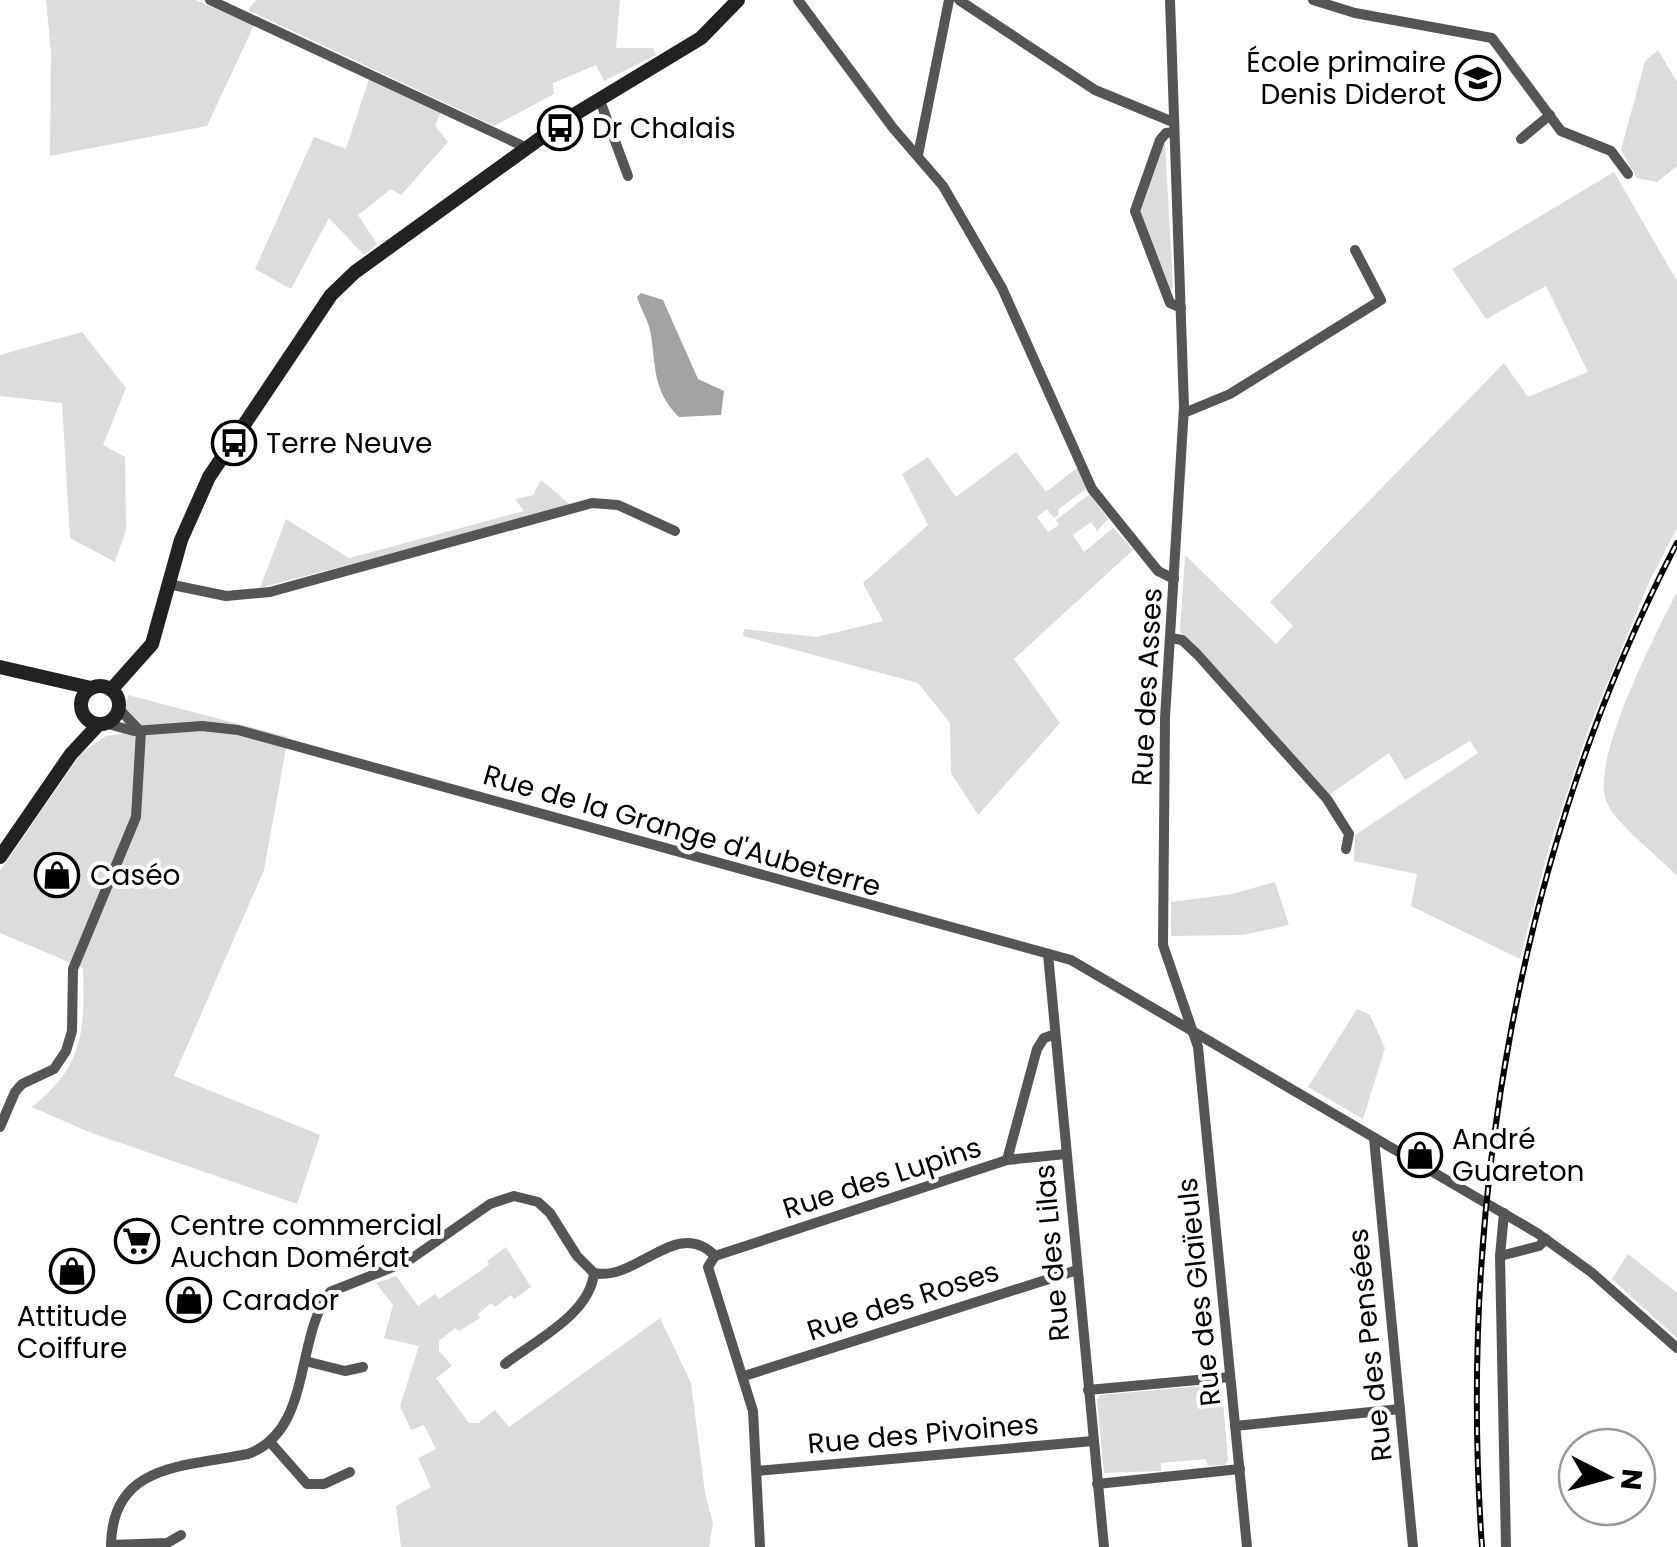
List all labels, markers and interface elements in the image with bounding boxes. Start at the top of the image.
place label: École primaire Denis Diderot [1246,43,1446,114]
school or university icon: École primaire Denis Diderot [1455,55,1501,101]
bus stop icon: Dr Chalais [537,105,583,151]
place label: Dr Chalais [592,109,736,148]
bus stop icon: Terre Neuve [211,420,257,466]
place label: Terre Neuve [266,424,432,463]
street label: Rue des Asses [1122,587,1172,787]
street label: Rue de la Grange d'Aubeterre [479,755,885,907]
shop icon: Caséo [34,852,80,898]
place label: Caséo [90,856,180,895]
place label: André Guareton [1452,1120,1584,1191]
street label: Rue des Lupins [778,1128,986,1228]
shop icon: André Guareton [1397,1132,1443,1178]
street label: Rue des Lilas [1025,1163,1079,1343]
street label: Rue des Glaïeuls [1168,1176,1230,1408]
place label: Centre commercial Auchan Domérat [170,1206,442,1277]
supermarket icon: Centre commercial Auchan Domérat [114,1218,160,1264]
street label: Rue des Pensées [1338,1227,1402,1463]
shop icon: Attitude Coiffure [49,1248,95,1294]
street label: Rue des Roses [802,1252,1004,1350]
shop icon: Carador [166,1277,212,1323]
place label: Carador [222,1281,339,1320]
place label: Attitude Coiffure [17,1297,127,1368]
street label: Rue des Pivoines [806,1404,1040,1464]
north arrow [1557,1427,1657,1527]
text: N [1611,1467,1652,1492]

